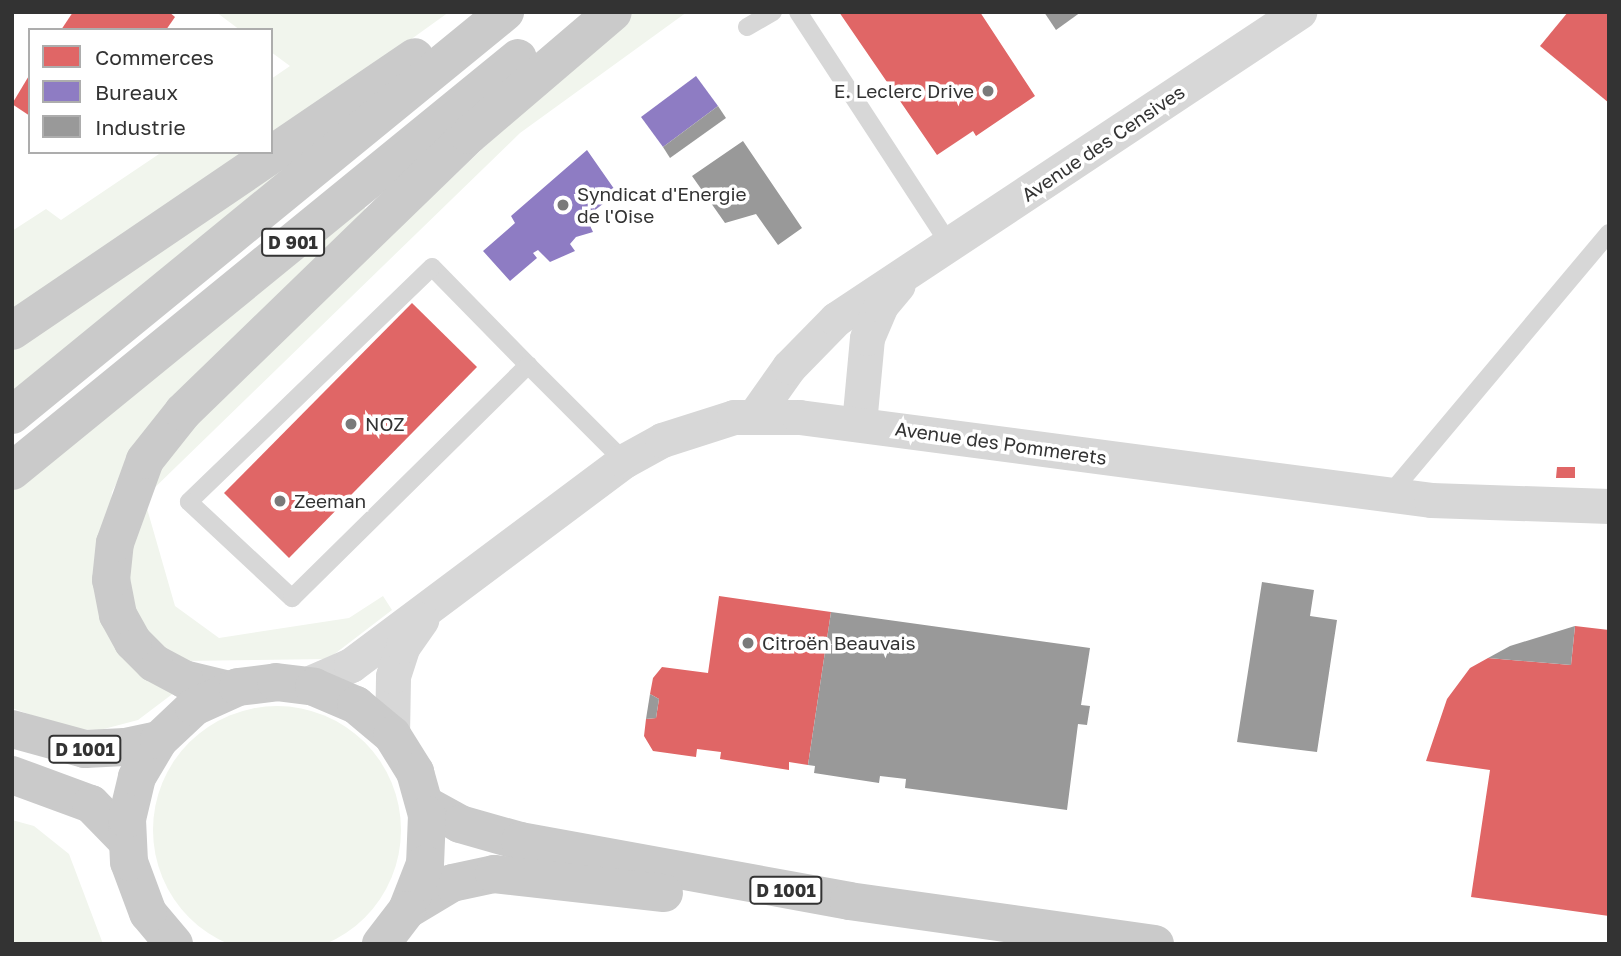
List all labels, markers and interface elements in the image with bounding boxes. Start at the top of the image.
legend [28,28,273,154]
text: Commerces [95,44,214,70]
text: Bureaux [95,79,178,105]
place label: E. Leclerc Drive [834,80,974,102]
street label: Avenue des Censives [1017,80,1189,206]
marker: E. Leclerc Drive [980,83,996,99]
text: Industrie [95,114,186,140]
place label: Syndicat d'Energie de l'Oise [577,183,746,227]
marker: Syndicat d'Energie de l'Oise [555,197,571,213]
road number: D 901 [260,228,326,256]
place label: NOZ [365,413,405,435]
marker: NOZ [343,416,359,432]
street label: Avenue des Pommerets [894,417,1108,469]
place label: Zeeman [294,490,366,512]
marker: Zeeman [272,493,288,509]
place label: Citroën Beauvais [762,632,916,654]
marker: Citroën Beauvais [740,635,756,651]
road number: D 1001 [48,734,122,764]
road number: D 1001 [749,876,823,904]

